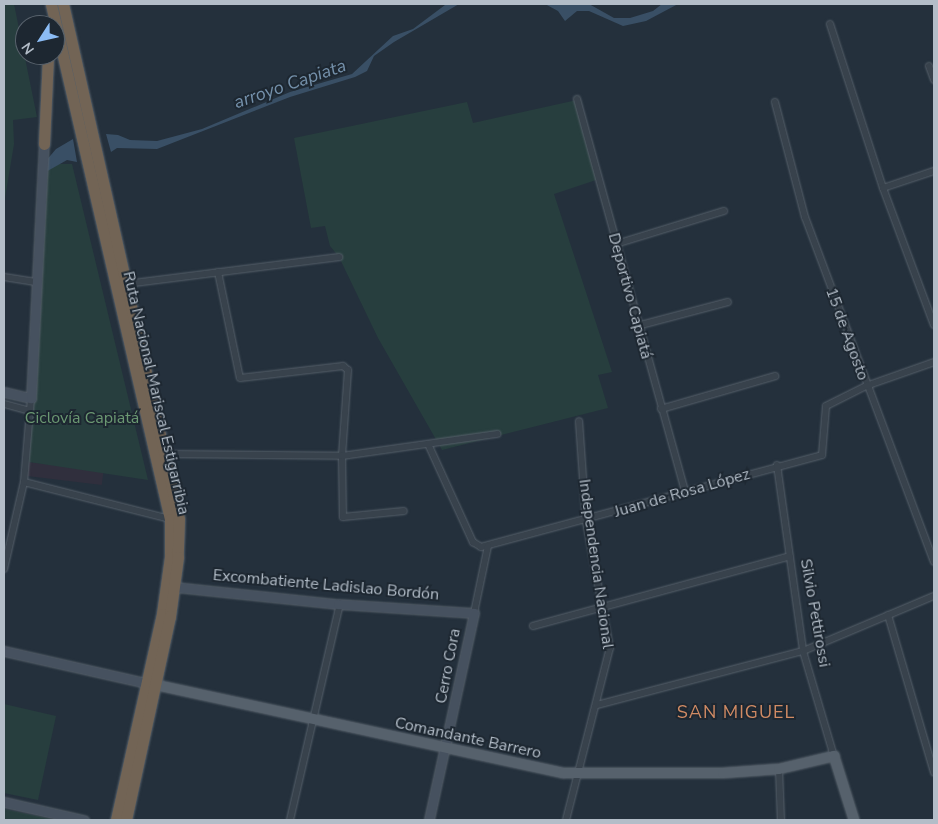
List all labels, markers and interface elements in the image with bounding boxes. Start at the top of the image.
north arrow [15,15,65,65]
text: N [17,39,39,58]
water label: arroyo Capiata [231,55,349,113]
street label: Deportivo Capiatá [604,231,656,361]
street label: Ruta Nacional Mariscal Estigarribia [119,269,193,517]
street label: 15 de Agosto [821,285,873,383]
park label: Ciclovía Capiatá [25,408,139,428]
street label: Juan de Rosa López [612,464,752,522]
street label: Independencia Nacional [575,478,617,650]
street label: Silvio Pettirossi [796,557,834,669]
street label: Excombatiente Ladislao Bordón [212,566,440,604]
street label: Cerro Cora [431,627,465,705]
district label: SAN MIGUEL [675,701,797,723]
street label: Comandante Barrero [393,713,543,763]

